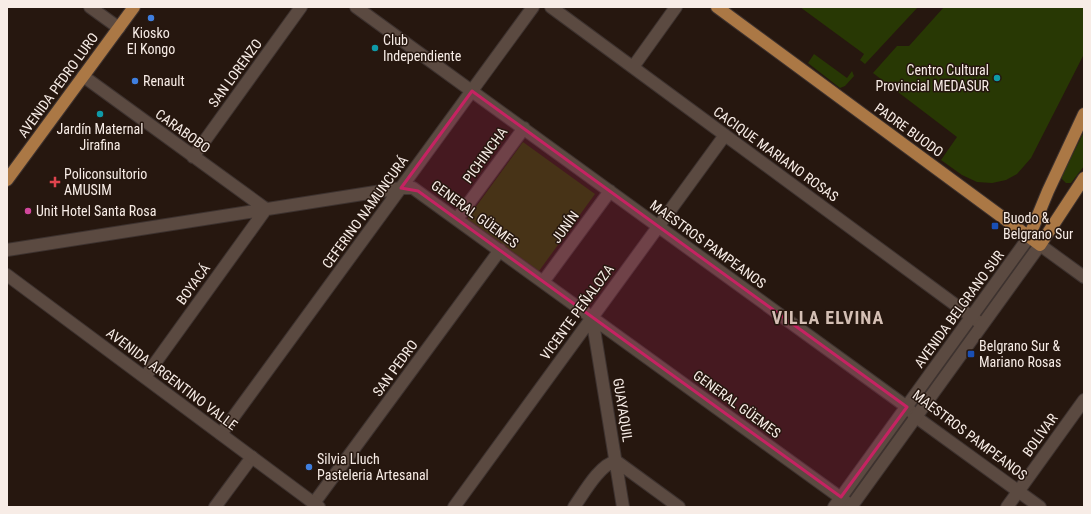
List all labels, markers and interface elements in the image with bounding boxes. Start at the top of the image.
marker: Kiosko El Kongo [146,13,156,23]
place label: Kiosko El Kongo [127,25,175,57]
street label: AVENIDA PEDRO LURO [15,30,101,140]
place label: Club Independiente [383,32,462,64]
street label: SAN LORENZO [205,36,265,110]
marker: Club Independiente [370,43,380,53]
place label: Centro Cultural Provincial MEDASUR [875,62,990,94]
place label: Renault [143,73,185,89]
marker: Centro Cultural Provincial MEDASUR [992,73,1002,83]
marker: Renault [130,76,140,86]
street label: PADRE BUODO [872,100,946,160]
street label: CACIQUE MARIANO ROSAS [710,103,842,205]
street label: CARABOBO [153,106,213,156]
marker: Jardín Maternal Jirafina [95,109,105,119]
place label: Jardín Maternal Jirafina [57,121,143,153]
street label: PICHINCHA [459,124,511,186]
street label: CEFERINO NAMUNCURÁ [318,152,411,271]
place label: Policonsultorio AMUSIM [64,166,147,198]
marker: Policonsultorio AMUSIM [49,176,61,188]
street label: GENERAL GÜEMES [428,177,522,251]
street label: MAESTROS PAMPEANOS [647,197,769,291]
place label: Unit Hotel Santa Rosa [36,203,156,219]
marker: Unit Hotel Santa Rosa [23,206,33,216]
street label: JUNÍN [547,207,582,246]
place label: Buodo & Belgrano Sur [1003,210,1073,242]
marker: Buodo & Belgrano Sur [990,221,1000,231]
street label: AVENIDA BELGRANO SUR [911,247,1007,371]
street label: BOYACÁ [172,260,213,308]
street label: VICENTE PEÑALOZA [536,261,617,363]
district label: VILLA ELVINA [772,307,884,328]
street label: AVENIDA ARGENTINO VALLE [103,325,241,433]
street label: SAN PEDRO [369,337,421,399]
place label: Belgrano Sur & Mariano Rosas [979,338,1061,370]
marker: Belgrano Sur & Mariano Rosas [966,349,976,359]
street label: GENERAL GÜEMES [690,367,784,441]
street label: GUAYAQUIL [610,377,636,443]
street label: MAESTROS PAMPEANOS [910,387,1030,483]
street label: BOLÍVAR [1018,409,1061,460]
place label: Silvia Lluch Pasteleria Artesanal [317,451,429,483]
marker: Silvia Lluch Pasteleria Artesanal [304,462,314,472]

